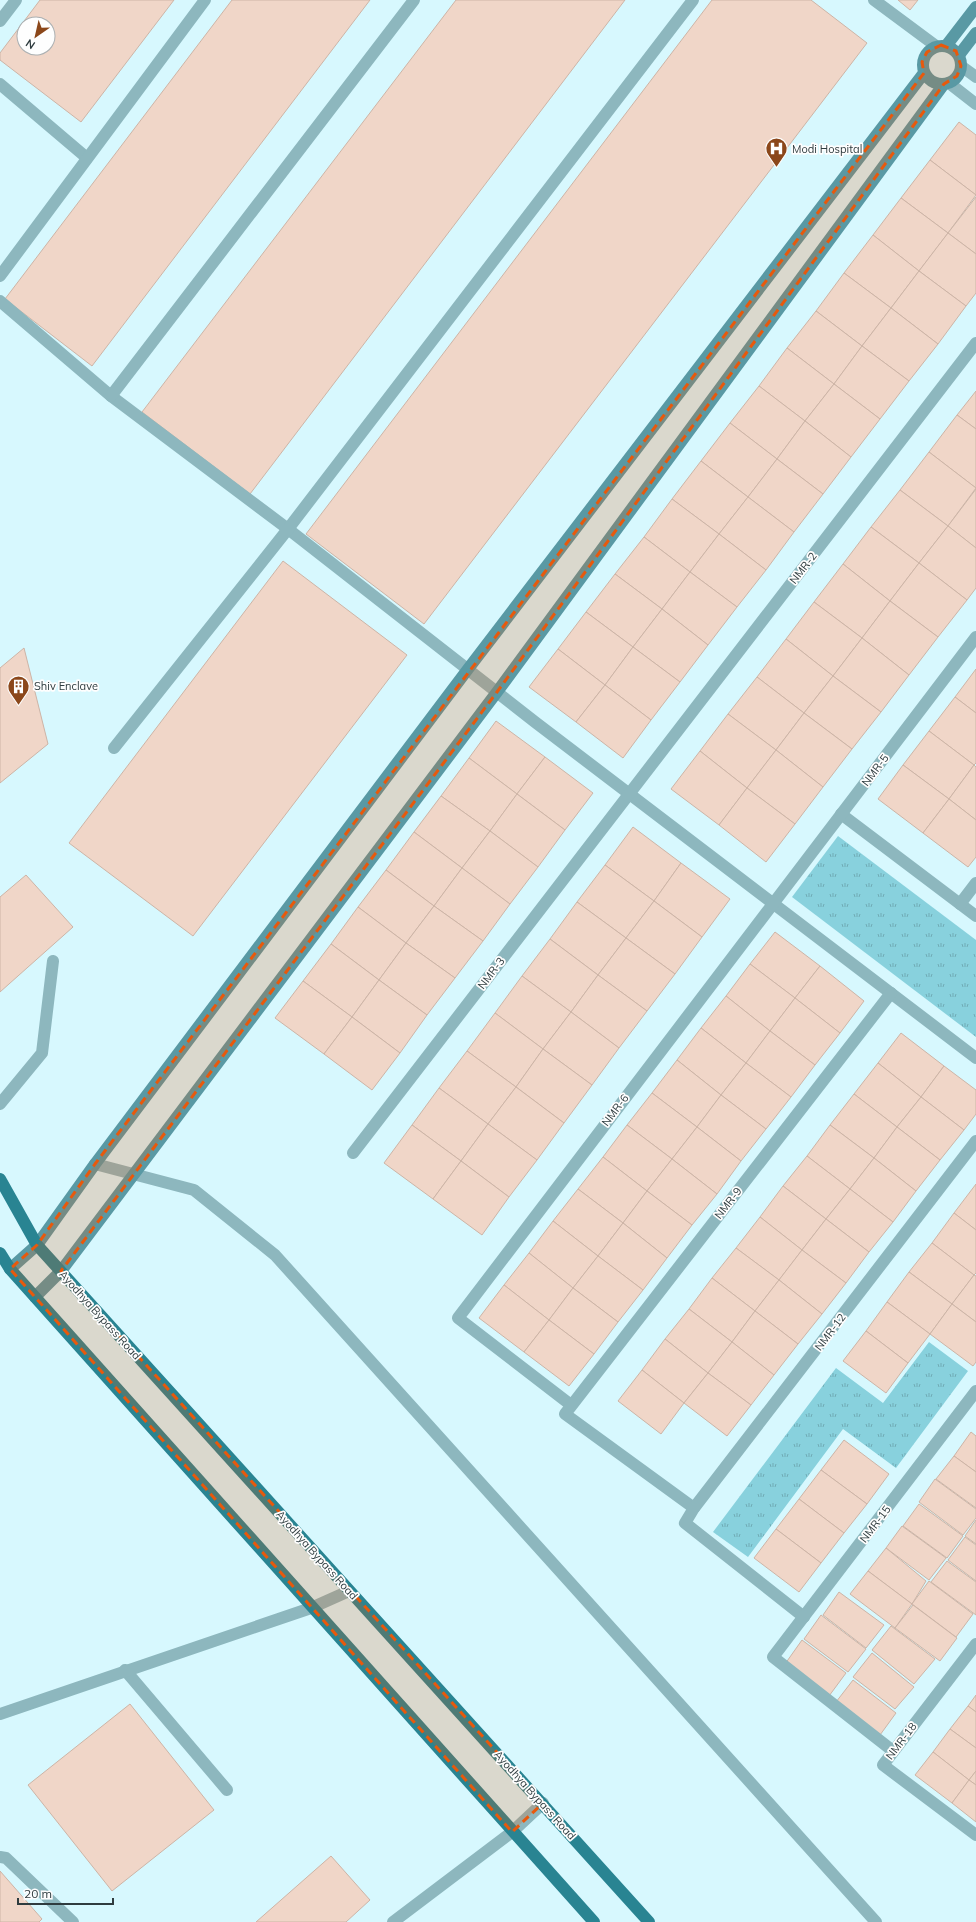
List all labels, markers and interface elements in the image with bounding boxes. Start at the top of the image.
north arrow [16,16,56,56]
text: N [23,36,38,52]
hospital icon: Modi Hospital [764,136,790,169]
place label: Modi Hospital [792,142,862,156]
street label: NMR-2 [786,549,820,587]
building icon: Shiv Enclave [6,673,32,706]
place label: Shiv Enclave [34,679,98,693]
street label: NMR-5 [858,751,892,789]
street label: NMR-3 [474,954,508,992]
street label: NMR-6 [598,1091,632,1129]
street label: NMR-9 [711,1184,745,1222]
street label: Ayodhya Bypass Road [56,1267,144,1363]
street label: NMR-12 [811,1310,849,1353]
street label: NMR-15 [856,1502,894,1545]
street label: Ayodhya Bypass Road [273,1507,361,1603]
street label: NMR-18 [882,1719,920,1762]
street label: Ayodhya Bypass Road [491,1747,579,1843]
scale bar [18,1880,113,1906]
text: 20 m [24,1886,52,1901]

